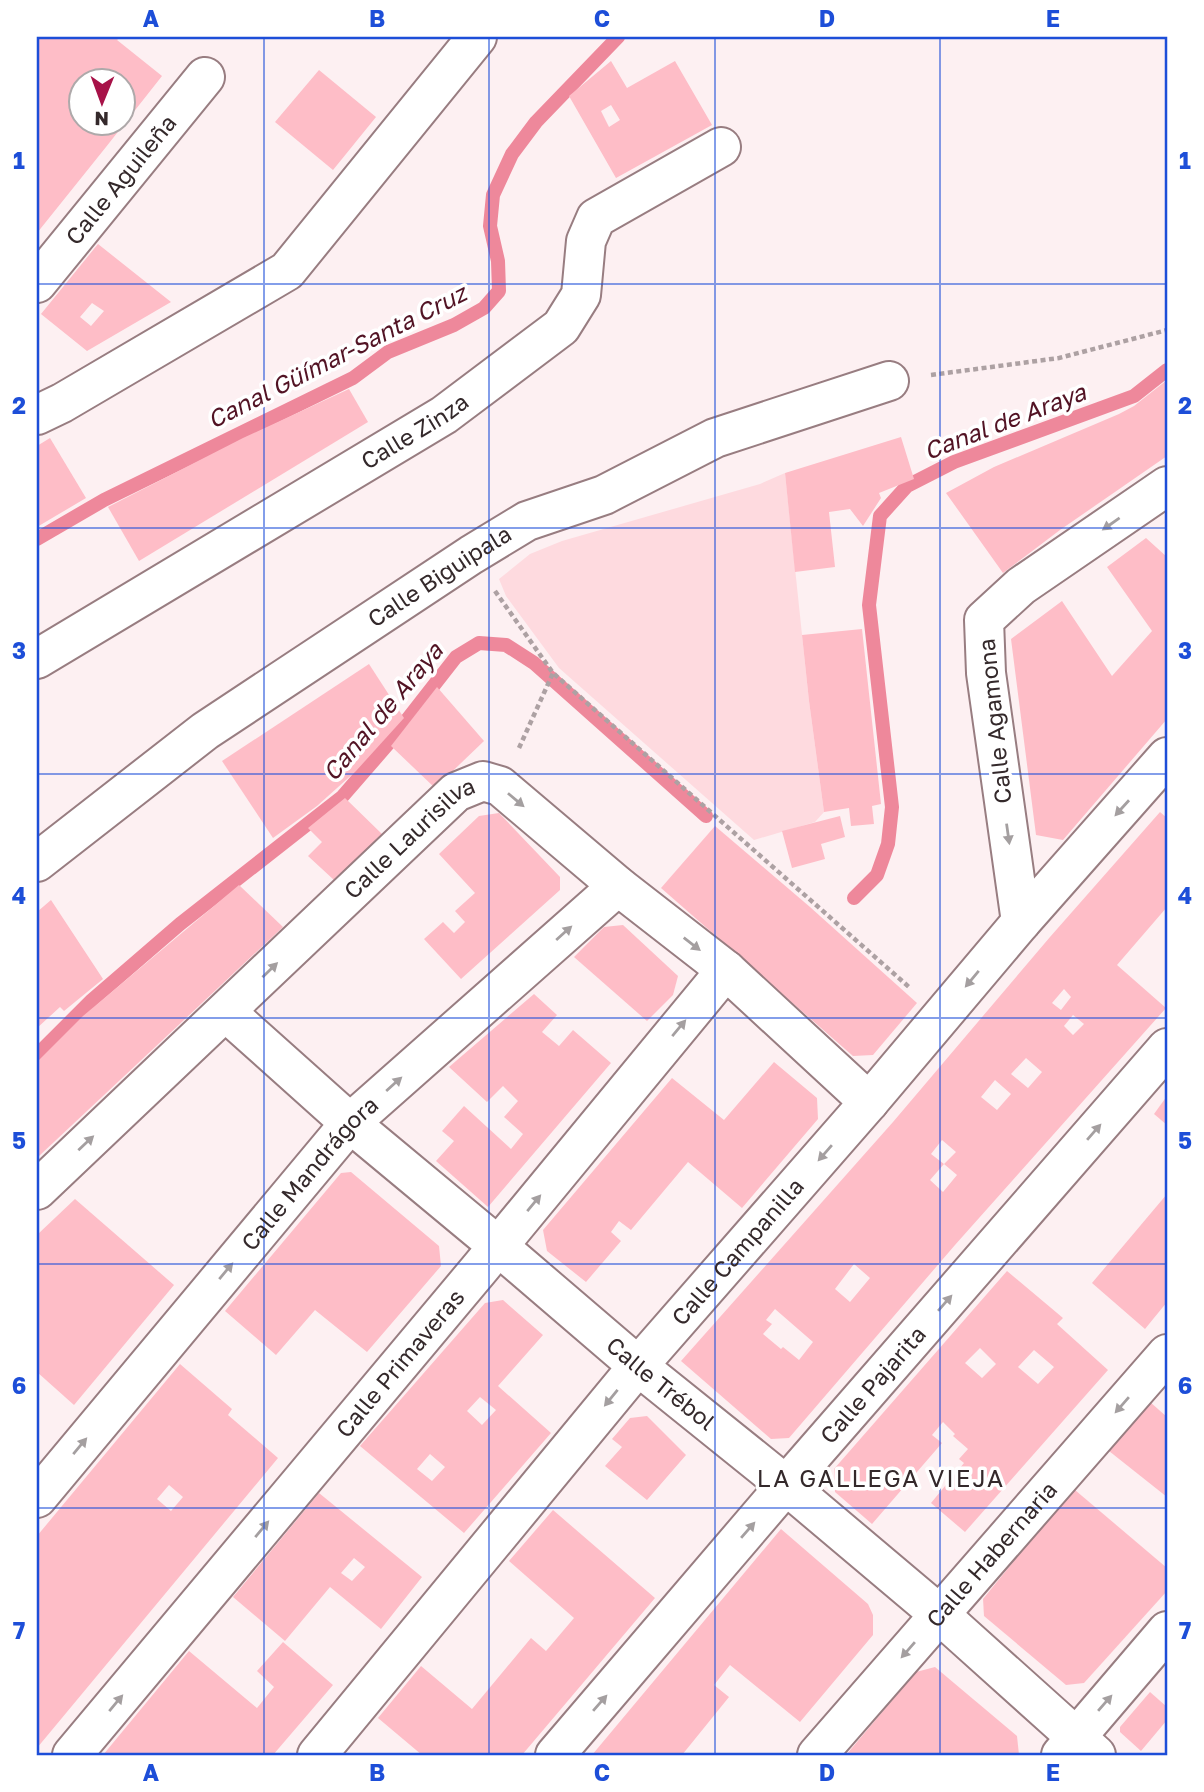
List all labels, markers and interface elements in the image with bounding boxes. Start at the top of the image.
text: A [143,4,160,32]
text: B [369,4,385,32]
text: C [594,4,610,32]
text: D [819,4,835,32]
text: E [1046,4,1060,32]
north arrow [66,66,136,136]
text: N [94,108,109,131]
street label: Calle Aguileña [59,109,181,250]
text: 1 [13,146,25,174]
text: 1 [1179,146,1191,174]
water label: Canal Güímar-Santa Cruz [202,276,473,434]
water label: Canal de Araya [919,376,1091,466]
street label: Calle Zinza [356,387,473,475]
text: 2 [12,391,26,419]
text: 2 [1178,391,1192,419]
one-way arrow [1102,517,1120,531]
street label: Calle Biguipala [362,519,516,633]
water label: Canal de Araya [316,635,450,787]
text: 3 [12,636,26,664]
text: 3 [1178,636,1192,664]
street label: Calle Agamona [971,637,1017,805]
street label: Calle Laurisilva [338,771,479,904]
one-way arrow [508,792,525,807]
one-way arrow [1114,799,1130,817]
one-way arrow [1003,823,1014,845]
text: 4 [12,881,26,909]
text: 4 [1178,881,1192,909]
one-way arrow [555,925,573,941]
one-way arrow [684,936,701,951]
one-way arrow [261,962,279,978]
one-way arrow [965,971,980,988]
one-way arrow [671,1020,686,1037]
one-way arrow [385,1076,403,1092]
street label: Calle Mandrágora [235,1090,383,1256]
one-way arrow [1086,1123,1101,1140]
text: 5 [12,1126,26,1154]
text: 5 [1178,1126,1192,1154]
one-way arrow [78,1135,95,1151]
one-way arrow [818,1144,833,1161]
street label: Calle Campanilla [665,1172,809,1331]
one-way arrow [526,1195,541,1212]
one-way arrow [218,1262,234,1280]
street label: Calle Primaveras [329,1283,470,1443]
one-way arrow [937,1294,953,1312]
street label: Calle Pajarita [814,1320,931,1449]
street label: Calle Trébol [601,1330,721,1435]
text: 6 [12,1371,26,1399]
text: 6 [1178,1371,1192,1399]
one-way arrow [604,1390,619,1407]
one-way arrow [1115,1397,1130,1414]
one-way arrow [73,1437,88,1455]
district label: LA GALLEGA VIEJA [757,1463,1005,1492]
street label: Calle Habernaria [920,1475,1062,1633]
one-way arrow [254,1520,269,1537]
one-way arrow [740,1522,755,1539]
text: 7 [13,1616,25,1644]
text: 7 [1179,1616,1191,1644]
one-way arrow [901,1642,916,1659]
one-way arrow [108,1694,124,1712]
one-way arrow [592,1695,607,1712]
one-way arrow [1097,1695,1112,1712]
text: A [143,1758,160,1786]
text: B [369,1758,385,1786]
text: C [594,1758,610,1786]
text: D [819,1758,835,1786]
text: E [1046,1758,1060,1786]

